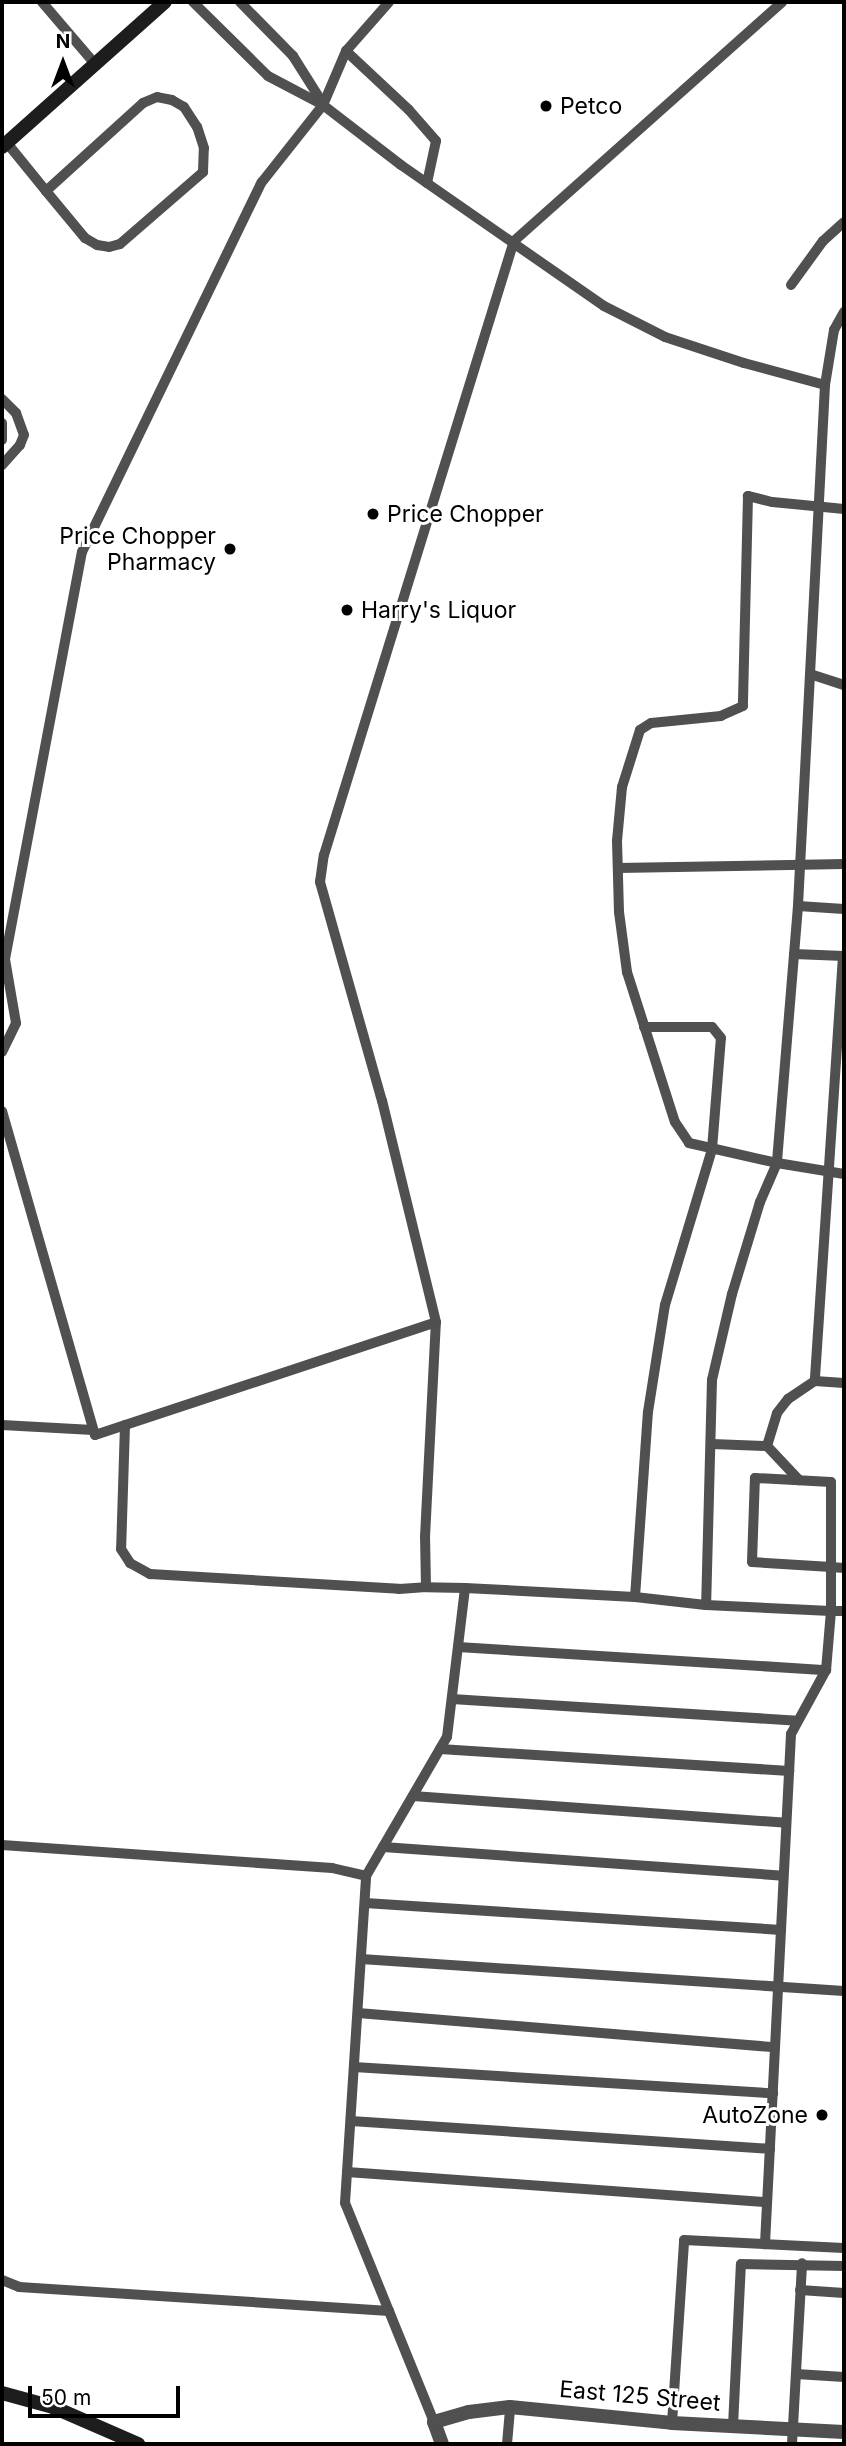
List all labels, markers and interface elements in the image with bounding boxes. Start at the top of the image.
north arrow [28,28,98,98]
text: N [56,30,70,53]
place label: Petco [560,92,622,120]
marker: Petco [538,98,554,114]
place label: Price Chopper [387,500,544,528]
marker: Price Chopper [365,506,381,522]
place label: Price Chopper Pharmacy [59,522,216,576]
marker: Price Chopper Pharmacy [222,541,238,557]
place label: Harry's Liquor [361,596,516,624]
marker: Harry's Liquor [339,602,355,618]
place label: AutoZone [702,2101,808,2129]
marker: AutoZone [814,2107,830,2123]
scale bar [32,2372,184,2416]
street label: East 125 Street [558,2375,722,2417]
text: 50 m [41,2385,91,2410]

